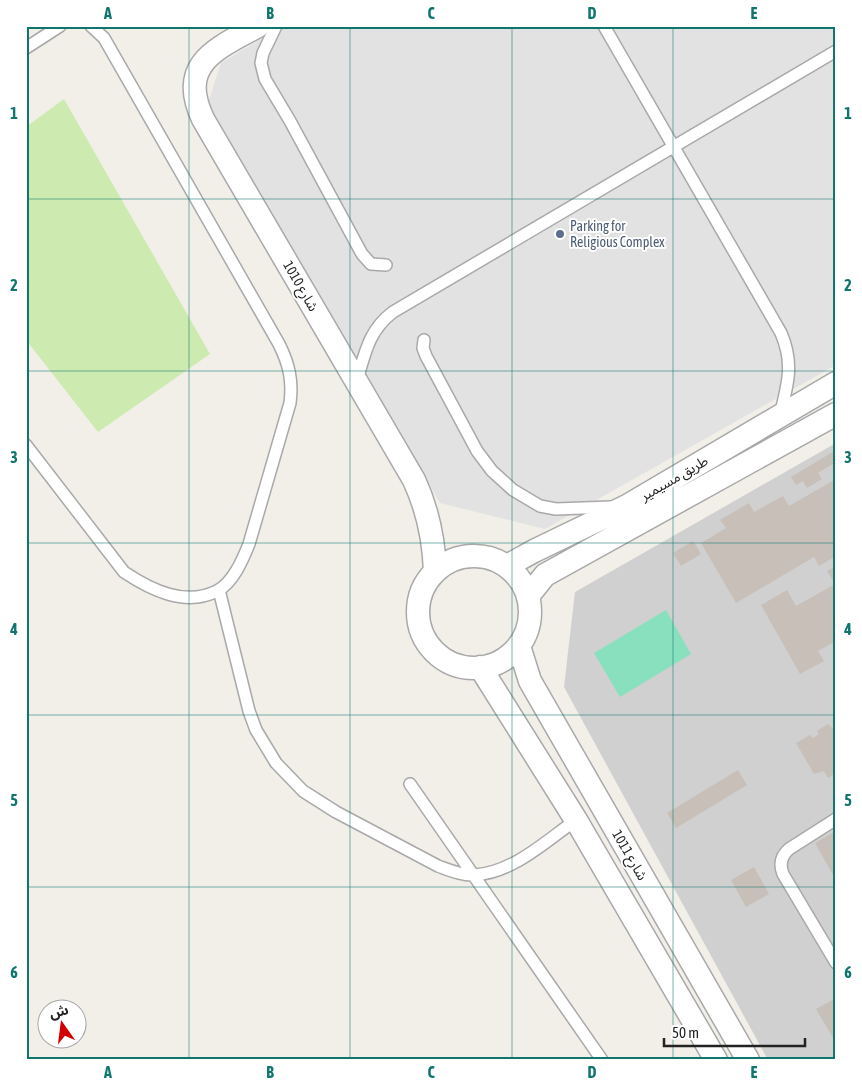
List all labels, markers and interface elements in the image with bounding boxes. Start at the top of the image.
text: A [103,4,112,22]
text: B [266,4,274,22]
text: C [427,4,435,22]
text: D [588,4,597,22]
text: E [751,4,758,22]
text: 1 [10,104,18,122]
text: 1 [844,104,852,122]
place label: Parking for Religious Complex [570,218,665,250]
marker: Parking for Religious Complex [554,228,566,240]
street label: شارع 1010 [278,258,322,316]
text: 2 [10,276,18,294]
text: 2 [844,276,852,294]
text: 3 [10,448,18,466]
text: 3 [844,448,852,466]
street label: طريق مسيمير [637,452,712,506]
text: 4 [9,620,18,638]
text: 4 [843,620,852,638]
text: 5 [10,791,18,809]
text: 5 [844,791,852,809]
street label: شارع 1011 [607,827,651,885]
text: 6 [10,963,18,981]
text: 6 [844,963,852,981]
north arrow [38,998,88,1048]
text: ش [48,1001,70,1021]
scale bar [664,1016,806,1048]
text: 50 m [672,1024,699,1041]
text: A [103,1063,112,1081]
text: B [266,1063,274,1081]
text: C [427,1063,435,1081]
text: D [588,1063,597,1081]
text: E [751,1063,758,1081]

